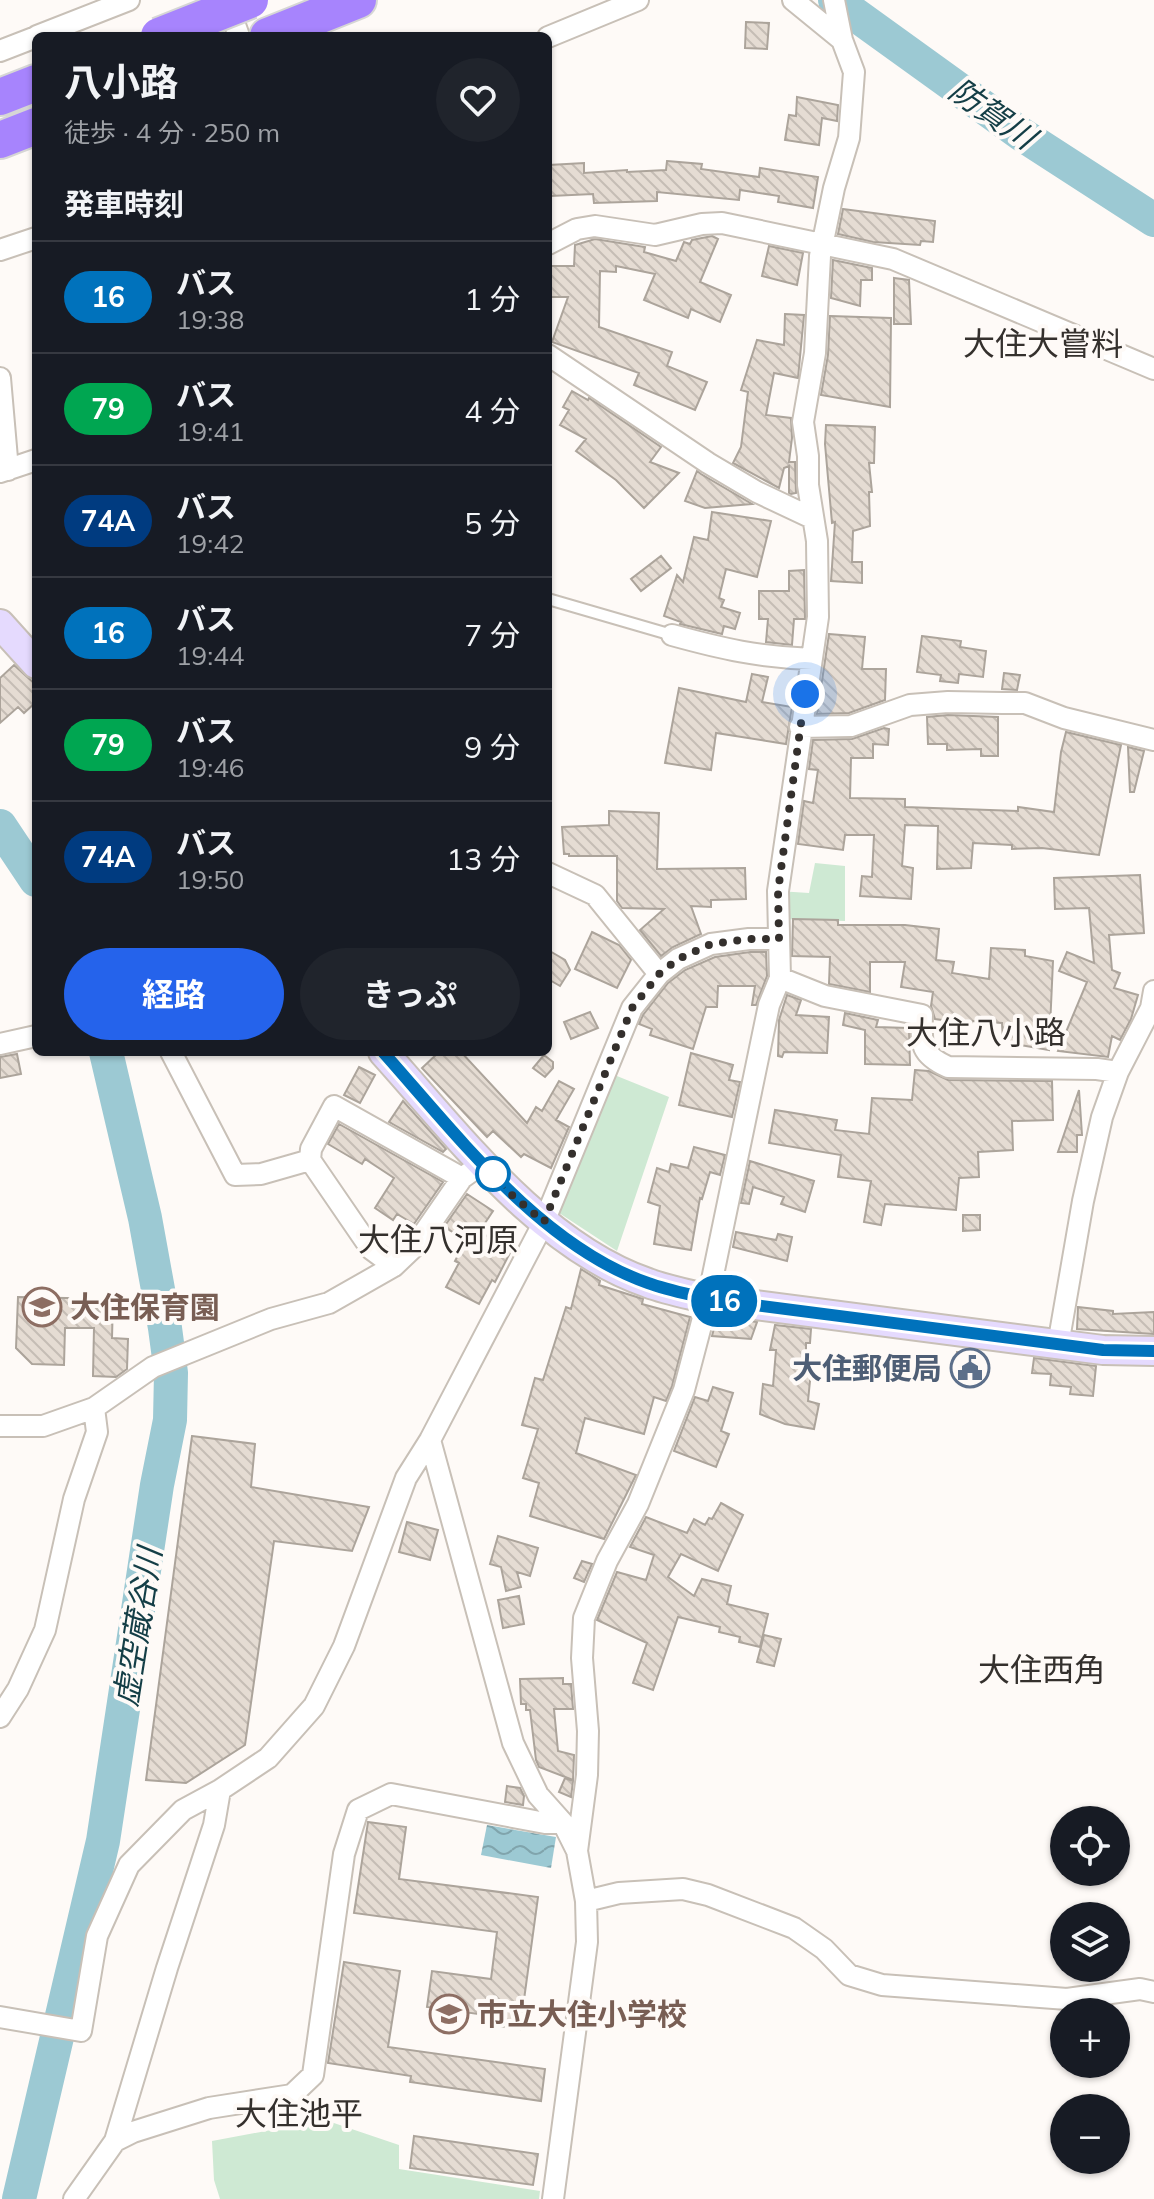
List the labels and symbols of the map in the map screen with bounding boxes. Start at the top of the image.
water label: 防賀川 [942,69,1046,159]
district label: 大住大嘗料 [963,323,1123,363]
your location [785,674,825,714]
district label: 大住八小路 [906,1012,1066,1052]
unlabelled marker [476,1157,510,1191]
district label: 大住八河原 [358,1219,518,1259]
line badge: 16 [688,1275,760,1327]
school or university icon: 大住保育園 [21,1286,63,1328]
place label: 大住保育園 [70,1288,220,1326]
public building icon: 大住郵便局 [949,1347,991,1389]
place label: 大住郵便局 [792,1349,942,1387]
water label: 虚空蔵谷川 [105,1542,170,1709]
district label: 大住西角 [978,1649,1106,1689]
school or university icon: 市立大住小学校 [428,1993,470,2035]
place label: 市立大住小学校 [477,1995,687,2033]
district label: 大住池平 [235,2093,363,2133]

